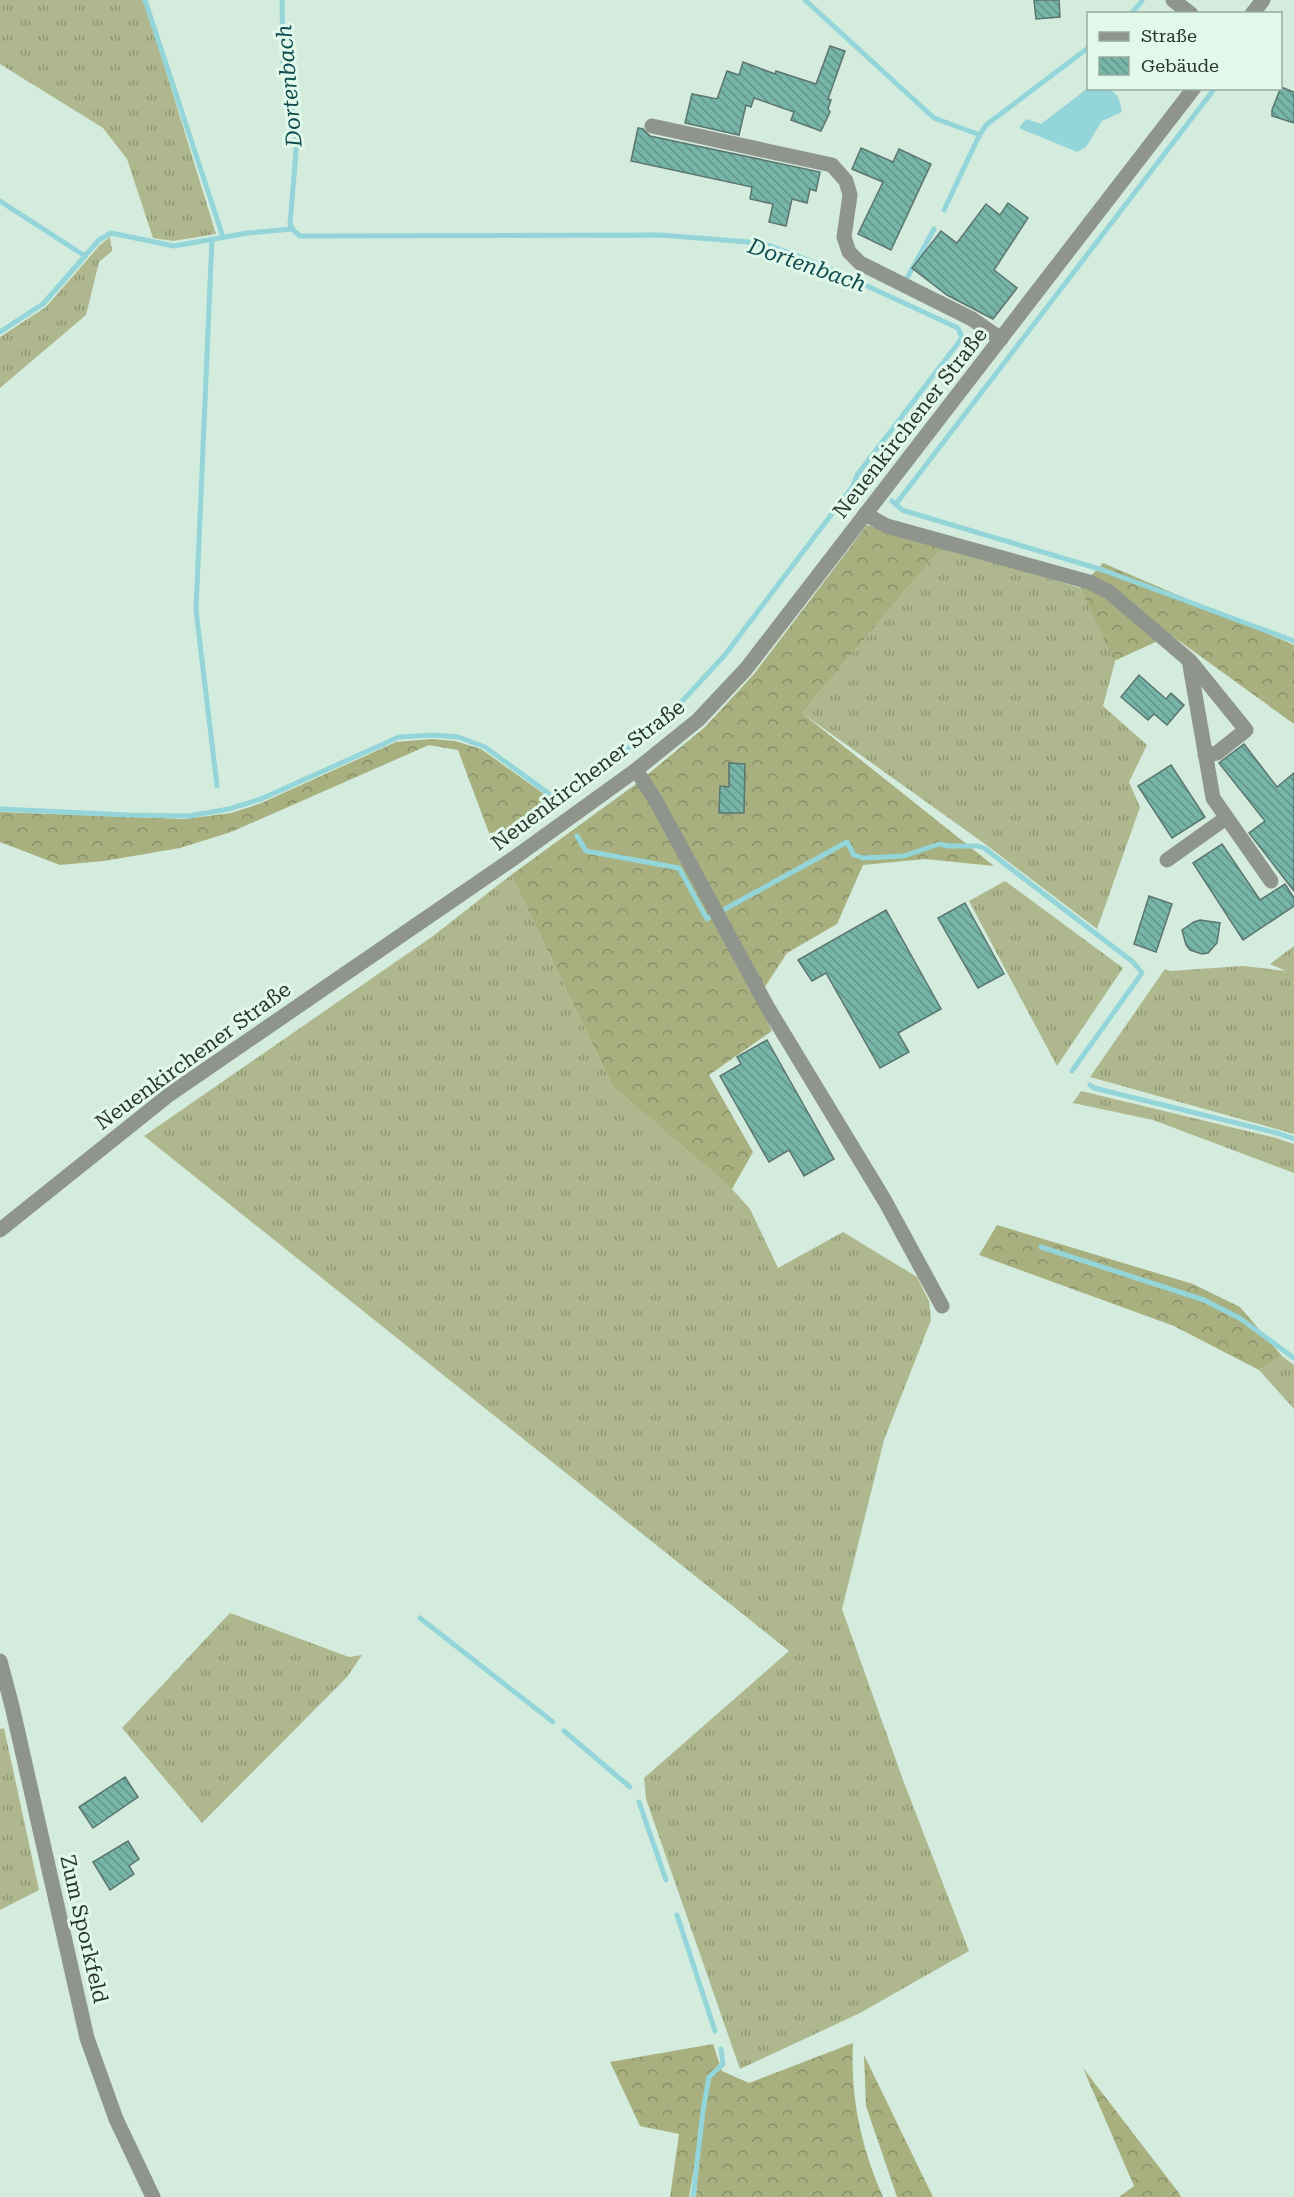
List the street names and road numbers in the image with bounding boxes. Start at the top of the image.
street label: Neuenkirchener Straße [828,323,992,523]
street label: Neuenkirchener Straße [487,695,689,855]
street label: Neuenkirchener Straße [91,977,295,1135]
street label: Zum Sporkfeld [55,1853,113,2006]

